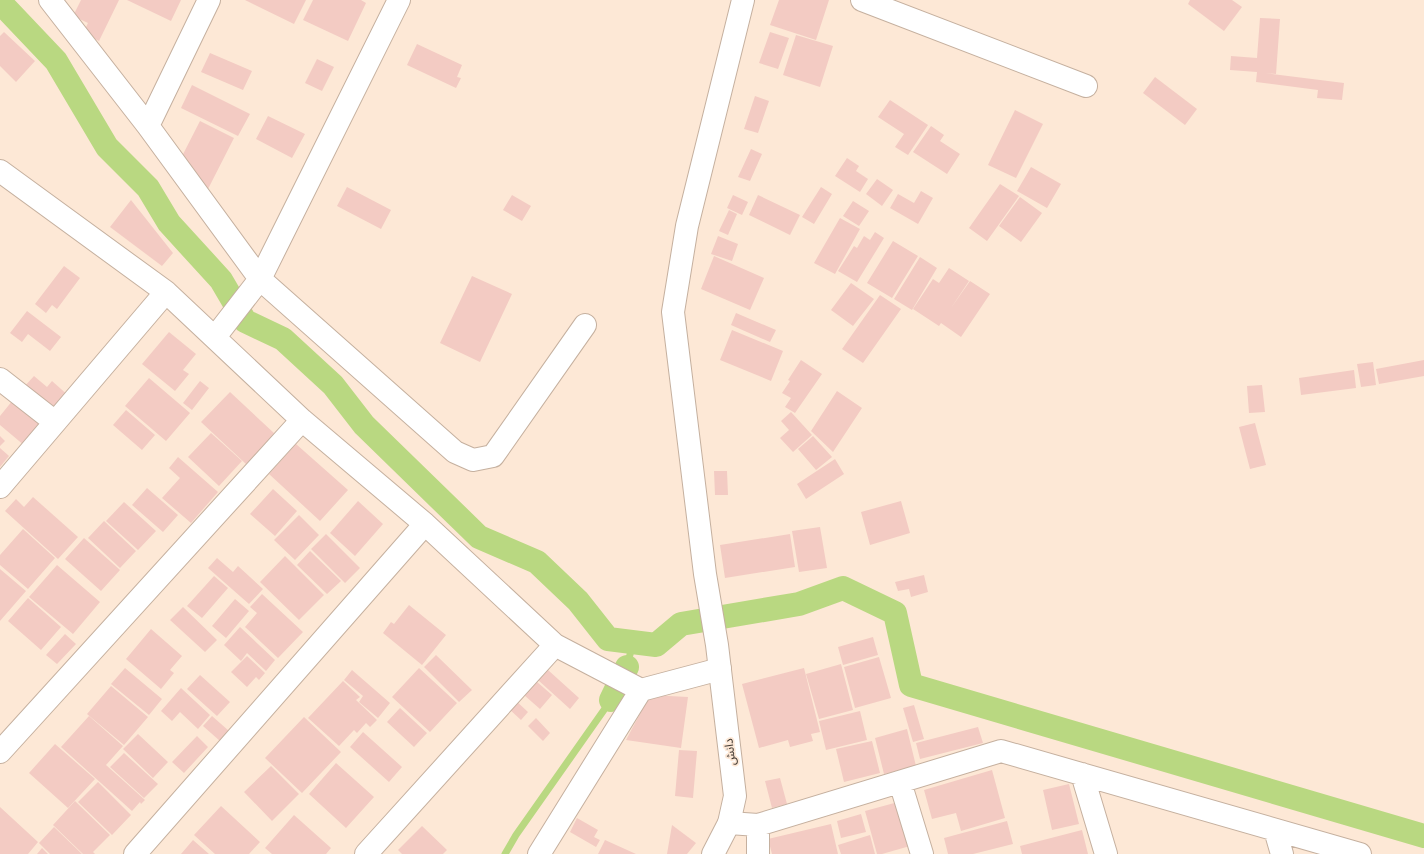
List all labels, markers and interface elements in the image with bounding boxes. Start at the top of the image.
street label: دانش [721,737,739,766]

